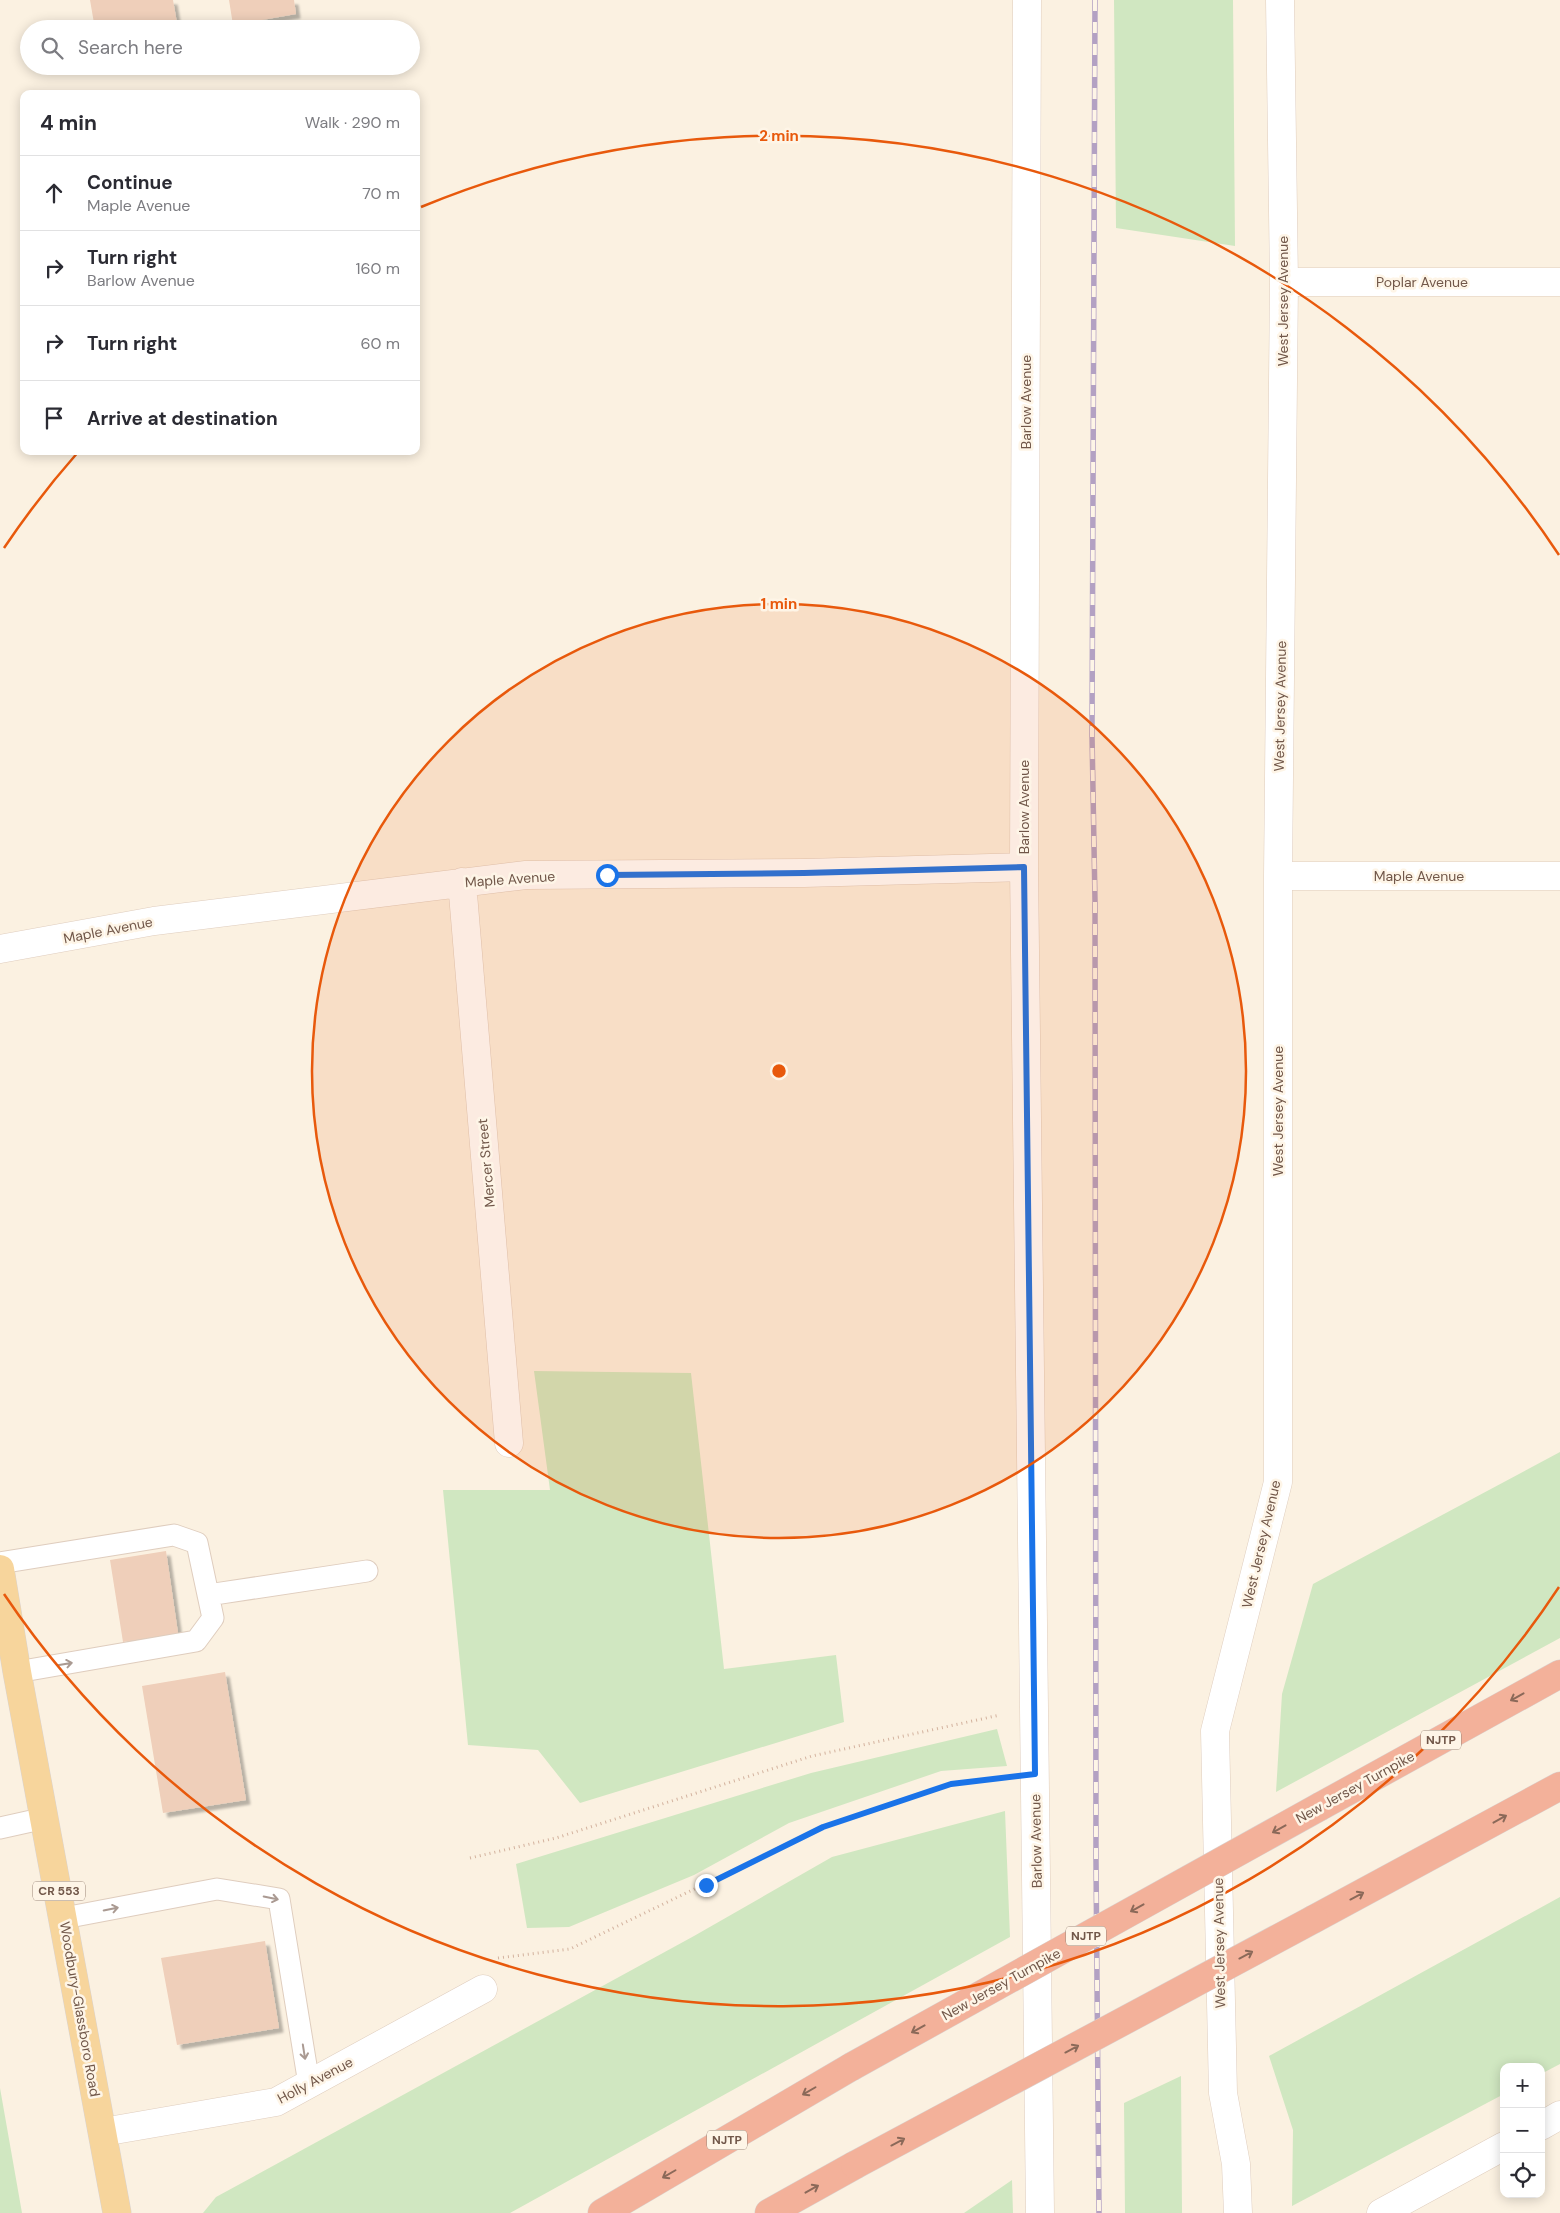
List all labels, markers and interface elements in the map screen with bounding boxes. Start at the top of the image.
search box [20,20,420,75]
icon: search [38,34,66,62]
text: Search here [78,35,183,60]
text: 4 min [40,109,97,137]
text: Walk · 290 m [305,112,400,133]
text: 2 min [759,126,799,146]
text: Continue [87,170,173,195]
icon: ahead [40,179,68,207]
text: 70 m [362,183,400,204]
text: Maple Avenue [87,195,190,216]
street label: West Jersey Avenue [1274,236,1292,366]
text: Turn right [87,245,177,270]
icon: right [40,254,68,282]
text: 160 m [356,258,400,279]
text: Barlow Avenue [87,270,195,291]
street label: Poplar Avenue [1376,273,1468,291]
icon: right [40,329,68,357]
text: Turn right [87,331,177,356]
text: 60 m [360,333,400,354]
street label: Barlow Avenue [1017,355,1035,449]
icon: arrive [40,404,68,432]
text: Arrive at destination [87,406,278,431]
text: 1 min [761,594,797,614]
street label: West Jersey Avenue [1270,640,1290,771]
street label: Barlow Avenue [1015,760,1033,854]
route start [596,864,619,887]
street label: Maple Avenue [464,867,556,891]
street label: Maple Avenue [1374,867,1464,885]
street label: Maple Avenue [62,913,154,947]
street label: West Jersey Avenue [1269,1046,1287,1176]
centre of rings [770,1062,788,1080]
street label: Mercer Street [473,1118,499,1208]
street label: West Jersey Avenue [1238,1478,1284,1610]
one-way arrow [57,1658,73,1668]
one-way arrow [1510,1692,1525,1702]
road number: NJTP [1421,1730,1461,1750]
street label: New Jersey Turnpike [1292,1747,1418,1827]
street label: Barlow Avenue [1026,1794,1046,1888]
one-way arrow [1492,1814,1507,1824]
one-way arrow [1272,1825,1286,1835]
route end [695,1874,718,1897]
street label: West Jersey Avenue [1209,1877,1229,2008]
road number: CR 553 [33,1882,85,1900]
one-way arrow [1349,1891,1364,1901]
one-way arrow [263,1894,279,1903]
one-way arrow [1129,1903,1144,1913]
one-way arrow [103,1904,119,1913]
street label: Woodbury-Glassboro Road [56,1920,104,2098]
road number: NJTP [1066,1926,1106,1945]
street label: New Jersey Turnpike [938,1944,1064,2024]
one-way arrow [1238,1950,1253,1959]
one-way arrow [911,2025,926,2035]
one-way arrow [300,2043,310,2059]
one-way arrow [1064,2043,1079,2053]
street label: Holly Avenue [274,2053,356,2107]
map controls [1500,2063,1545,2198]
button: + [1500,2063,1545,2108]
one-way arrow [802,2087,816,2097]
button: − [1500,2108,1545,2153]
road number: NJTP [707,2130,747,2150]
one-way arrow [890,2137,905,2146]
button: locate [1500,2153,1545,2198]
one-way arrow [662,2169,676,2179]
one-way arrow [804,2184,818,2194]

